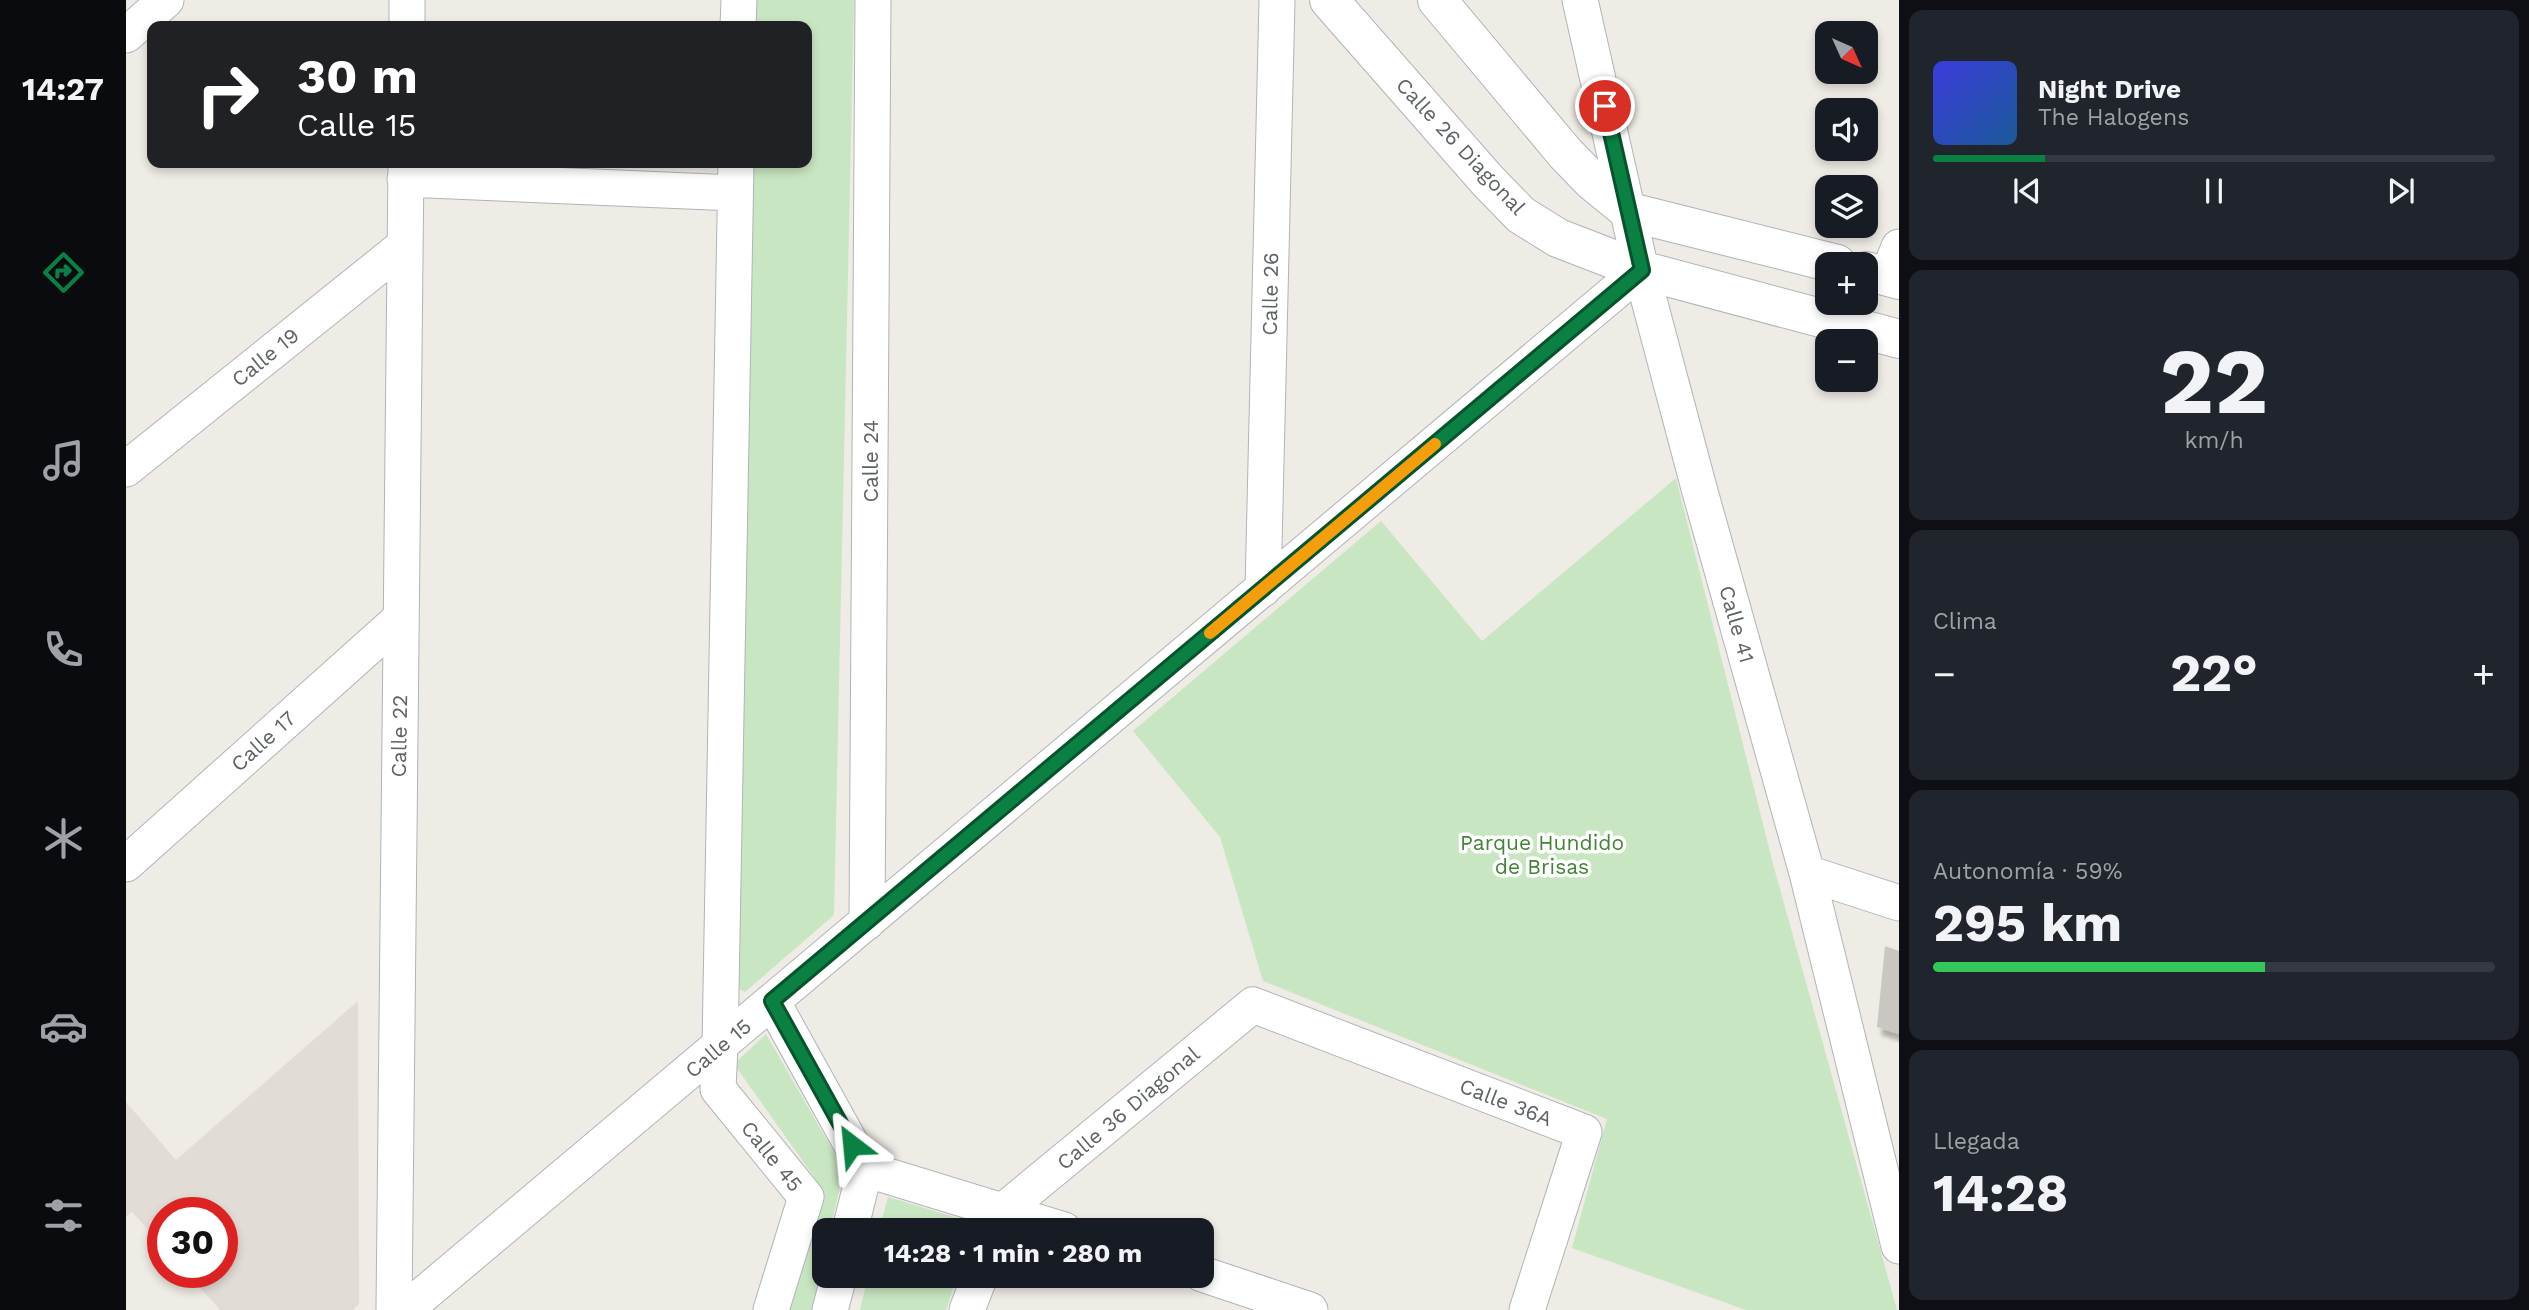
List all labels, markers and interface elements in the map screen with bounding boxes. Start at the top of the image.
north arrow [1815,21,1878,84]
map controls [1815,21,1878,392]
text: 30 m [297,47,418,105]
icon: right [182,49,273,140]
text: 14:27 [22,70,104,108]
street label: Calle 26 Diagonal [1391,72,1531,220]
text: Night Drive [2038,74,2181,104]
pin [1575,76,1635,136]
icon: arrive [1586,87,1624,125]
button: sound [1815,98,1878,161]
text: The Halogens [2038,104,2189,131]
text: Calle 15 [297,106,417,144]
icon: previous [2008,172,2046,210]
icon: pause [2195,172,2233,210]
icon: next [2382,172,2420,210]
button: layers [1815,175,1878,238]
icon: directions [39,248,88,297]
street label: Calle 26 [1257,252,1283,336]
button: + [1815,252,1878,315]
street label: Calle 19 [226,322,304,392]
text: 22 [2160,328,2268,435]
button: − [1815,329,1878,392]
street label: Calle 24 [858,420,883,502]
text: km/h [2184,427,2244,454]
icon: music [39,436,88,485]
street label: Calle 41 [1714,583,1760,665]
text: Clima [1933,608,1997,635]
icon: phone [39,625,88,674]
text: 22° [2170,643,2258,704]
text: − [1933,652,1956,696]
text: + [2472,652,2495,696]
street label: Calle 22 [386,694,412,778]
street label: Calle 17 [226,705,300,776]
icon: climate [39,814,88,863]
park label: Parque Hundido de Brisas [1460,830,1624,879]
text: Autonomía · 59% [1933,858,2122,885]
text: 295 km [1933,893,2122,954]
icon: car [39,1002,88,1051]
street label: Calle 15 [680,1013,756,1083]
street label: Calle 36 Diagonal [1052,1041,1205,1175]
street label: Calle 36A [1456,1073,1556,1131]
position arrow [815,1108,889,1182]
street label: Calle 45 [736,1116,808,1196]
text: Llegada [1933,1128,2020,1155]
text: 14:28 [1933,1163,2068,1224]
icon: filters [39,1191,88,1240]
speed limit sign: 30 [147,1197,238,1288]
text: 14:28 · 1 min · 280 m [884,1238,1142,1268]

